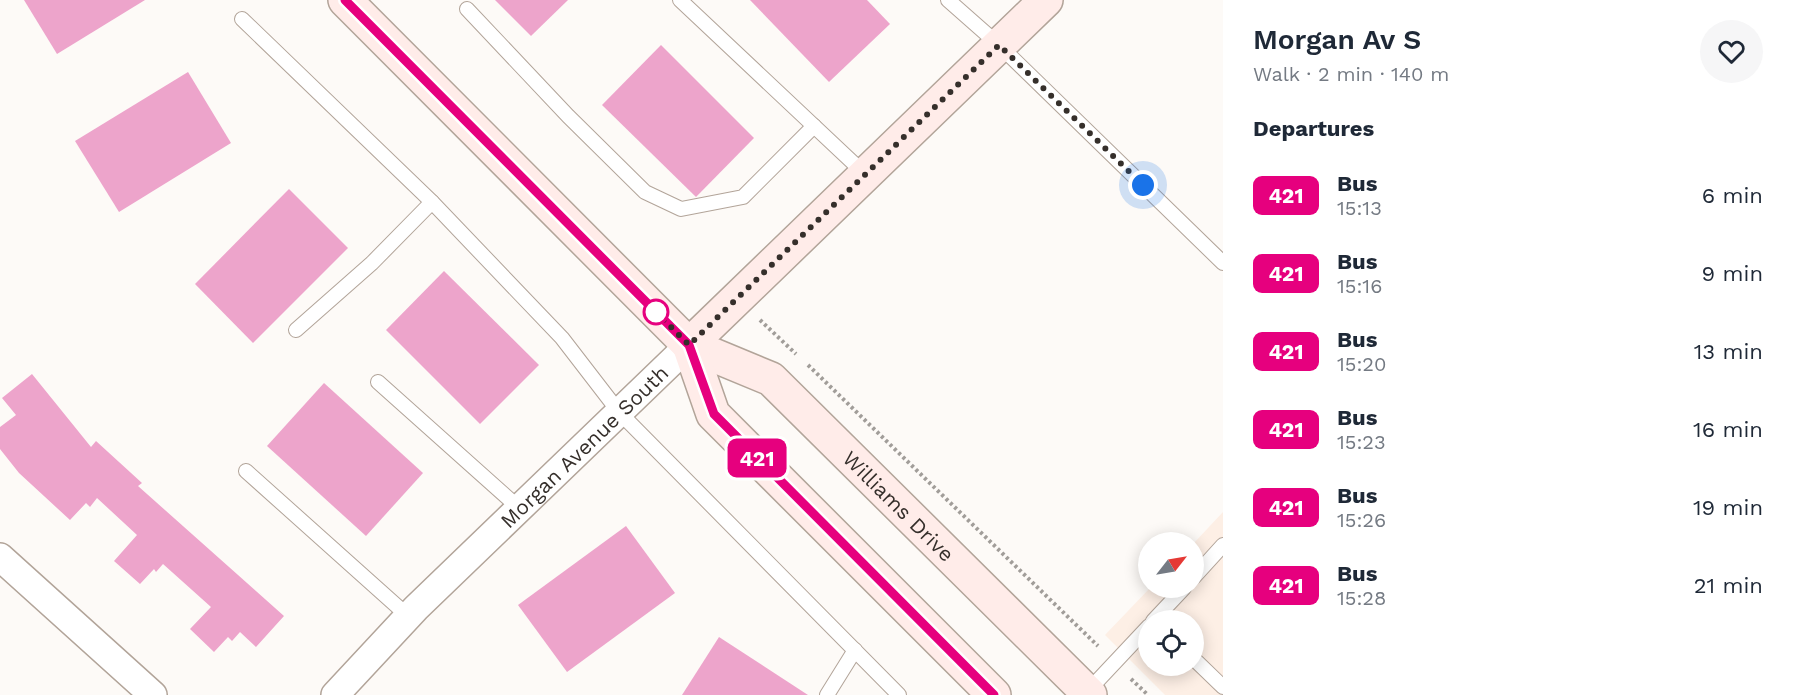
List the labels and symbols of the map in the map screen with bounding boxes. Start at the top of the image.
your location [1128,170,1158,200]
unlabelled marker [643,299,669,325]
street label: Morgan Avenue South [495,360,673,533]
line badge: 421 [722,438,792,478]
street label: Williams Drive [838,445,960,566]
north arrow [1138,532,1204,598]

